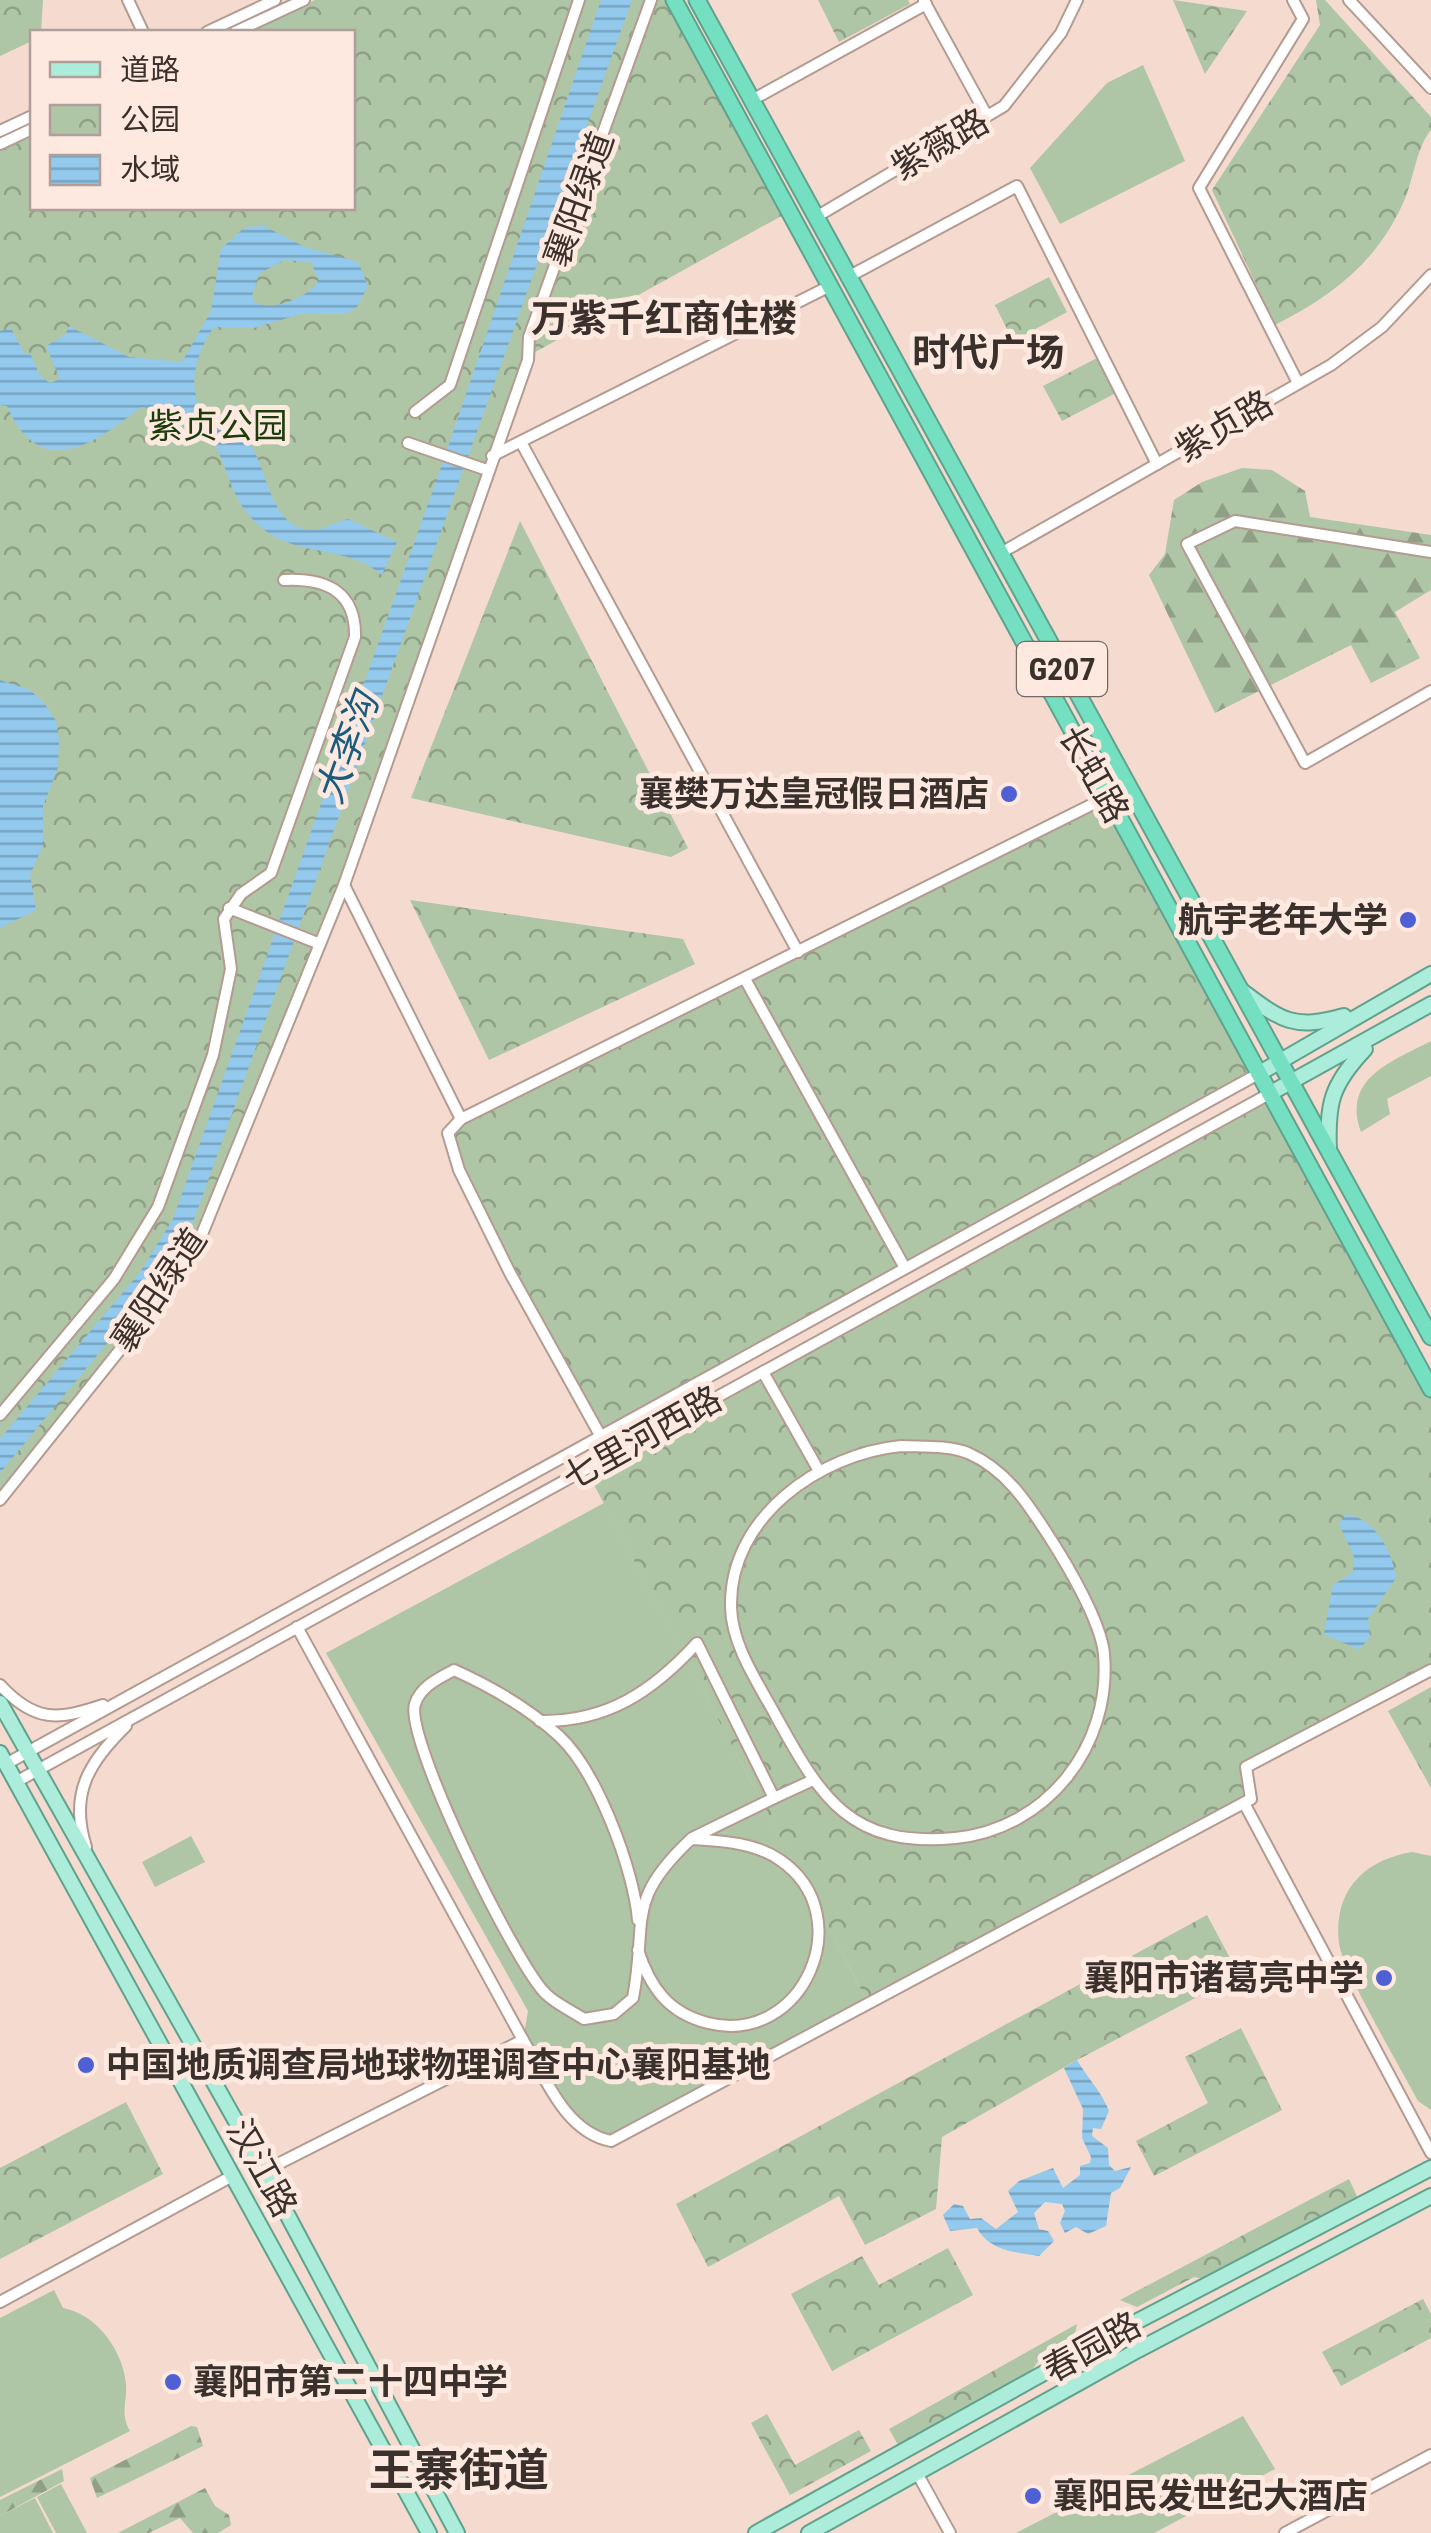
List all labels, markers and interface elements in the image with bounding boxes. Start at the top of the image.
legend [30,30,355,210]
text: 道路 [120,52,180,87]
street label: 紫薇路 [885,100,996,188]
text: 公园 [120,102,180,137]
street label: 襄阳绿道 [536,126,623,272]
text: 水域 [120,152,180,187]
district label: 万紫千红商住楼 [531,297,797,341]
district label: 时代广场 [912,331,1064,375]
street label: 紫贞路 [1169,382,1280,470]
park label: 紫贞公园 [148,406,288,447]
road number: G207 [1017,642,1107,696]
water label: 大李沟 [307,683,389,809]
street label: 长虹路 [1050,718,1137,830]
place label: 襄樊万达皇冠假日酒店 [639,774,989,815]
marker: 襄樊万达皇冠假日酒店 [998,783,1020,805]
place label: 航宇老年大学 [1178,900,1388,941]
marker: 航宇老年大学 [1397,909,1419,931]
street label: 襄阳绿道 [103,1221,216,1360]
street label: 七里河西路 [556,1378,729,1499]
place label: 襄阳市诸葛亮中学 [1084,1958,1364,1999]
marker: 襄阳市诸葛亮中学 [1373,1967,1395,1989]
place label: 中国地质调查局地球物理调查中心襄阳基地 [106,2045,771,2086]
marker: 中国地质调查局地球物理调查中心襄阳基地 [75,2054,97,2076]
street label: 汉江路 [218,2112,305,2224]
street label: 春园路 [1036,2304,1148,2391]
place label: 襄阳市第二十四中学 [193,2362,508,2403]
marker: 襄阳市第二十四中学 [162,2371,184,2393]
district label: 王寨街道 [369,2444,549,2497]
place label: 襄阳民发世纪大酒店 [1053,2476,1368,2517]
marker: 襄阳民发世纪大酒店 [1022,2485,1044,2507]

